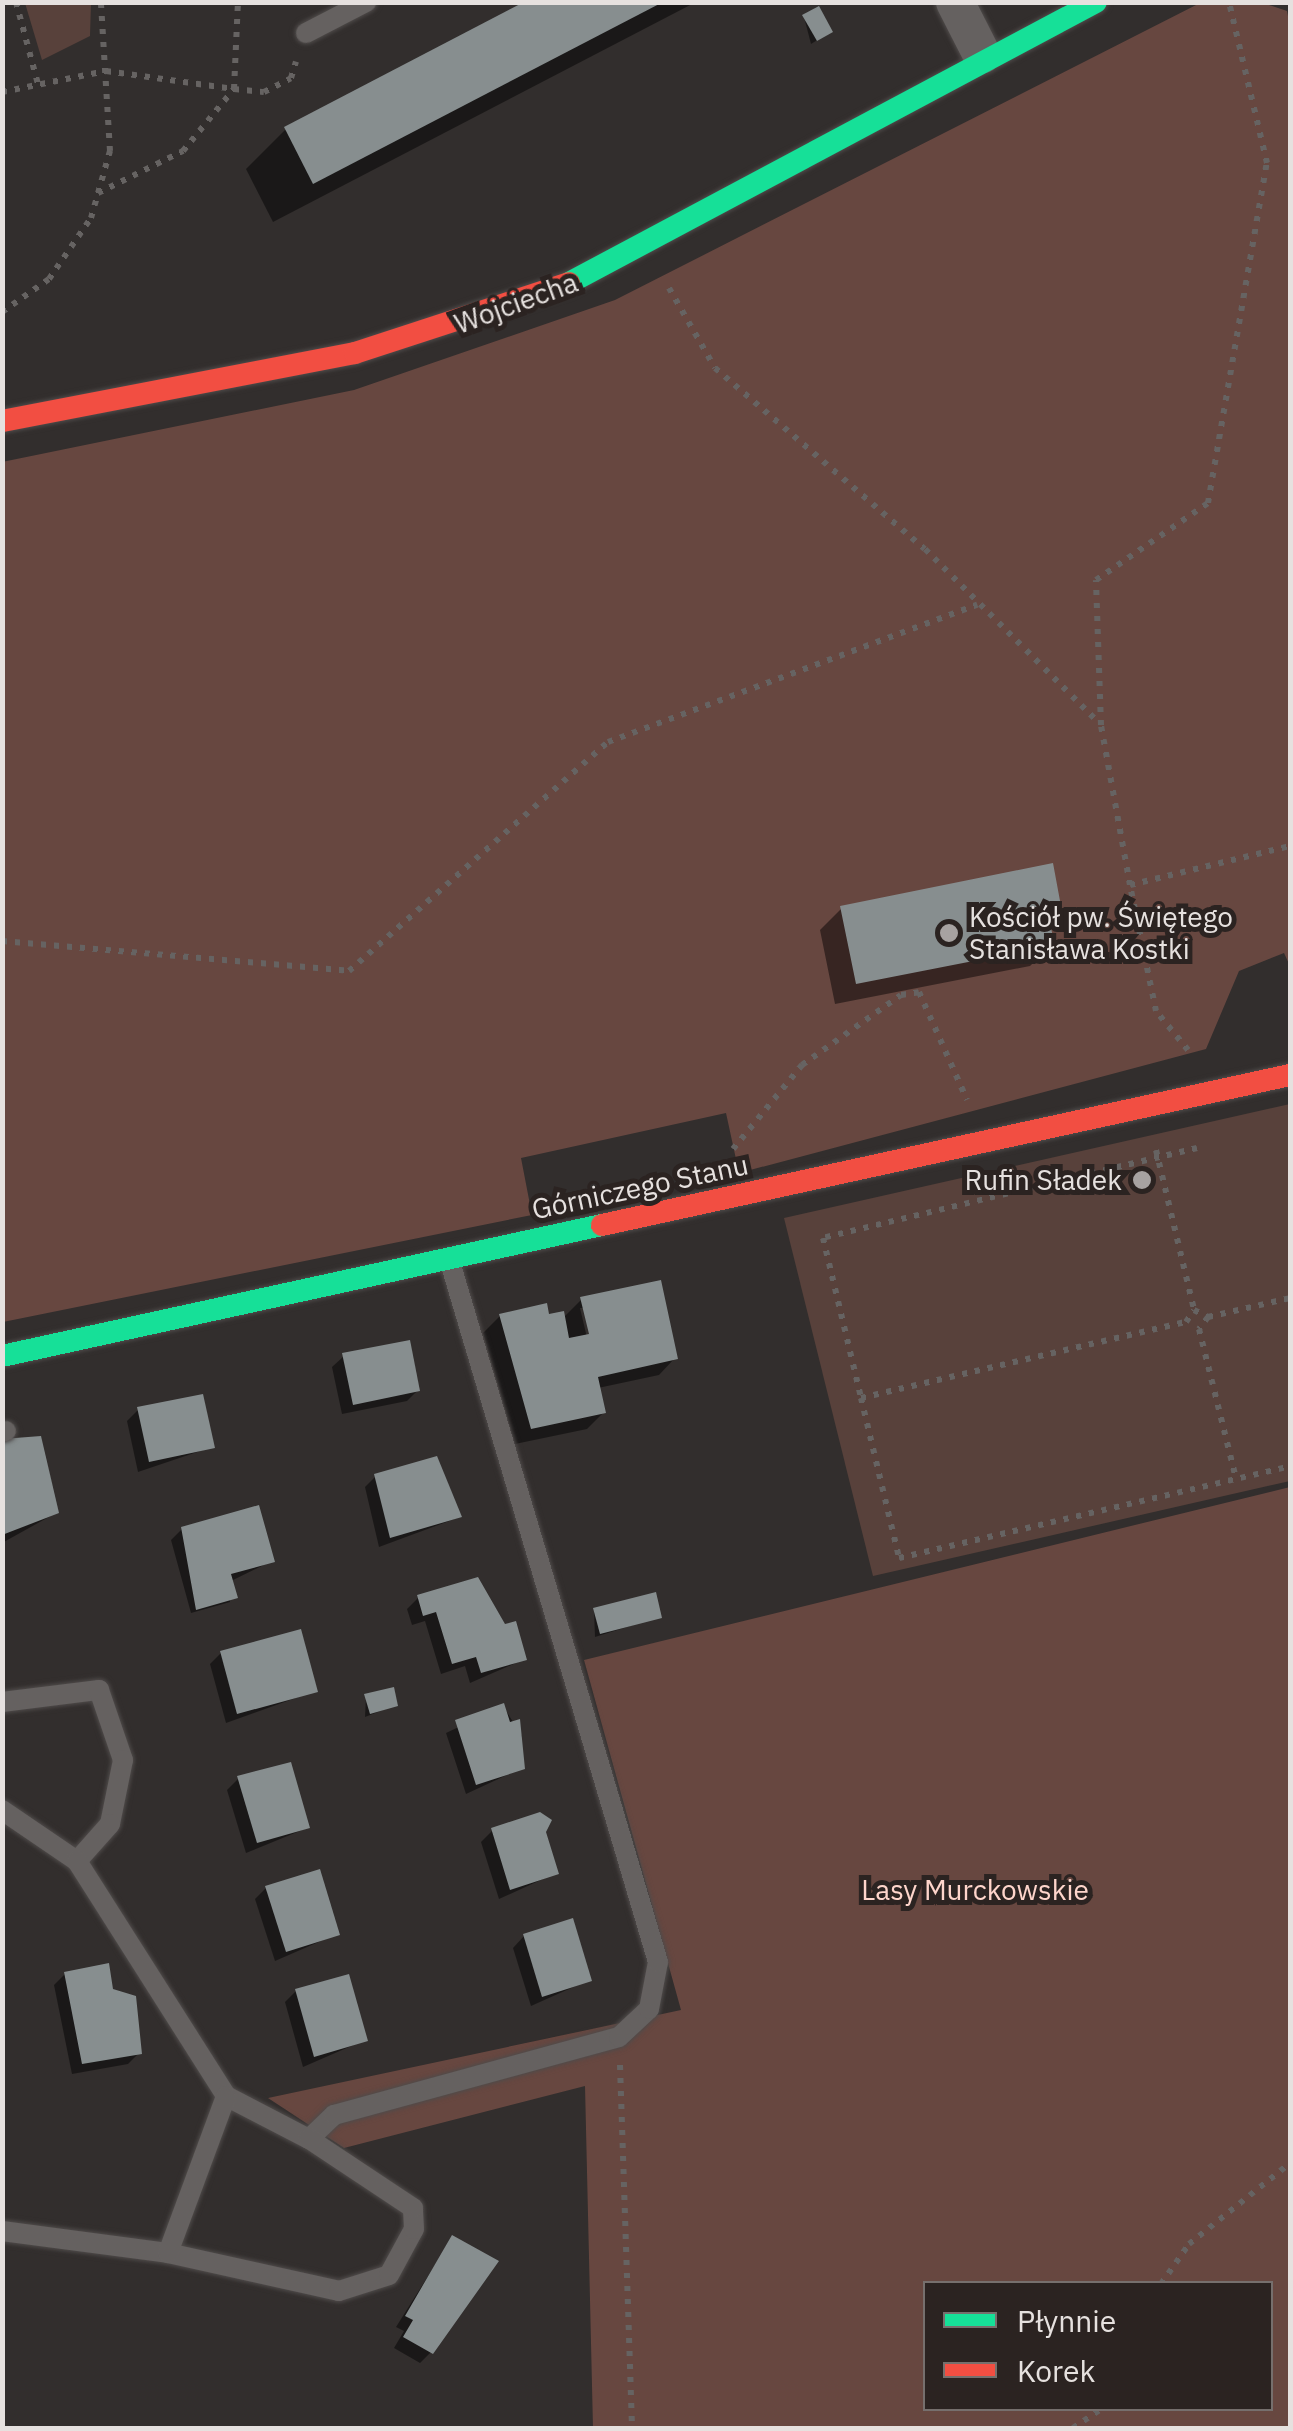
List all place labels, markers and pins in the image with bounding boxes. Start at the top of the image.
place label: Kościół pw. Świętego Stanisława Kostki [969,900,1233,966]
marker: Kościół pw. Świętego Stanisława Kostki [938,922,960,944]
place label: Rufin Sładek [964,1163,1122,1197]
marker: Rufin Sładek [1131,1169,1153,1191]

